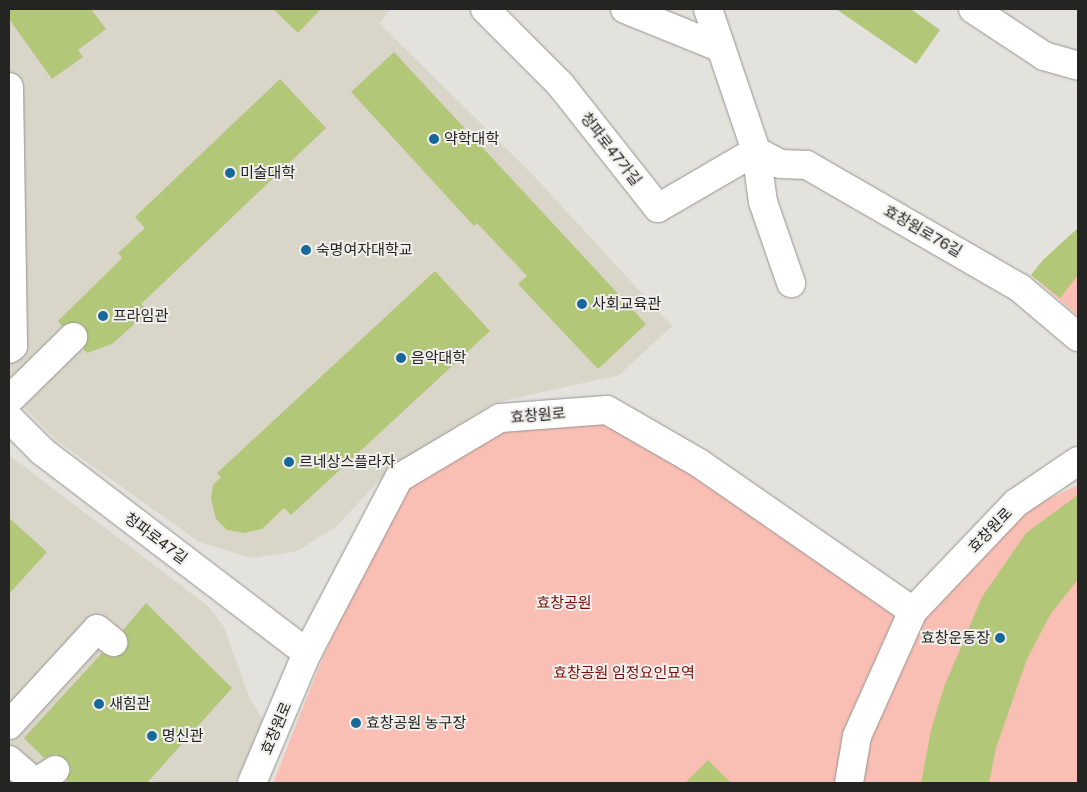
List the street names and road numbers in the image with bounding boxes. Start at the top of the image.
street label: 청파로47가길 [577,109,645,189]
street label: 효창원로76길 [881,201,965,261]
street label: 효창원로 [510,404,566,426]
street label: 효창원로 [964,504,1016,556]
street label: 청파로47길 [121,509,191,567]
street label: 효창원로 [257,699,295,757]

